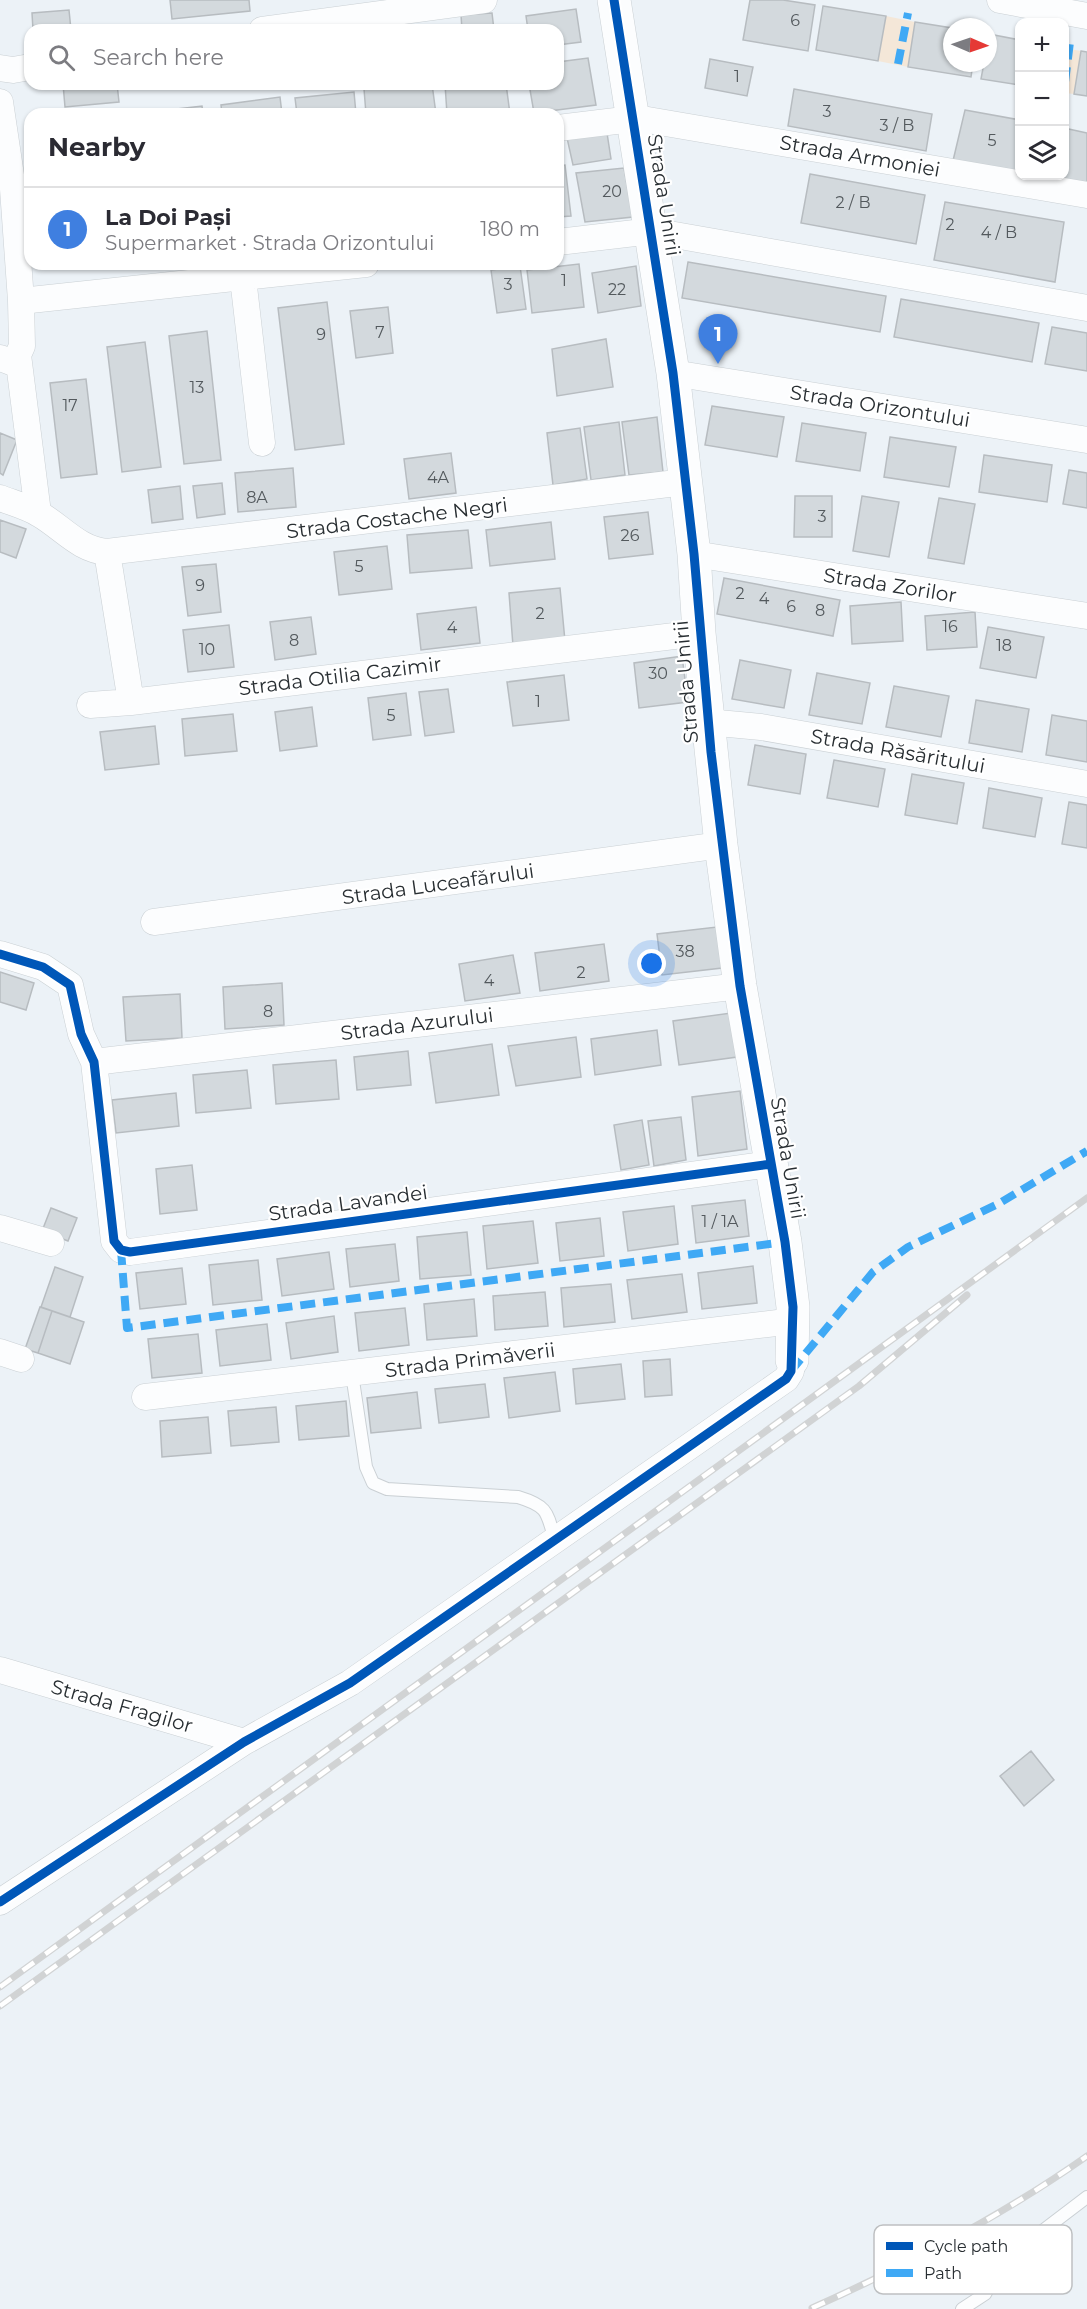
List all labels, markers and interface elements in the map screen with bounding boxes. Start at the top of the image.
house number: 6 [790,11,800,30]
north arrow [943,18,997,72]
map controls [1015,18,1069,180]
button: + [1015,18,1069,72]
search box [24,24,564,90]
icon: search [45,41,78,74]
text: Search here [93,44,224,71]
house number: 1 [734,67,740,86]
button: − [1015,72,1069,126]
house number: 3 [822,102,832,121]
house number: 3 / B [880,116,914,135]
button: layers [1015,126,1069,180]
street label: Strada Armoniei [778,130,942,182]
text: Nearby [48,131,145,163]
house number: 5 [987,131,997,150]
street label: Strada Unirii [642,132,686,258]
house number: 20 [602,182,622,201]
house number: 2 / B [836,193,870,212]
text: La Doi Pași [105,204,231,231]
house number: 2 [945,215,955,234]
text: 1 [64,217,71,241]
text: 180 m [480,217,540,241]
house number: 4 / B [981,223,1017,242]
text: Supermarket · Strada Orizontului [105,231,434,255]
house number: 1 [561,271,567,290]
house number: 3 [503,275,513,294]
house number: 22 [608,280,626,299]
pin: 1 [698,314,738,364]
house number: 7 [375,323,385,342]
house number: 9 [316,325,326,344]
house number: 13 [190,378,204,397]
street label: Strada Orizontului [788,380,972,432]
house number: 17 [62,396,78,415]
house number: 4A [427,468,450,487]
house number: 8A [246,488,268,507]
street label: Strada Costache Negri [285,493,509,543]
house number: 3 [817,507,827,526]
house number: 26 [621,526,640,545]
house number: 5 [354,557,364,576]
street label: Strada Zorilor [822,563,958,607]
house number: 9 [195,576,205,595]
house number: 2 [735,584,745,603]
house number: 4 [759,589,770,608]
house number: 6 [786,597,796,616]
house number: 8 [815,601,825,620]
house number: 2 [535,604,545,623]
house number: 16 [942,617,958,636]
house number: 4 [447,618,458,637]
street label: Strada Unirii [669,619,703,745]
house number: 8 [289,631,299,650]
house number: 18 [996,636,1012,655]
house number: 10 [199,640,215,659]
street label: Strada Otilia Cazimir [237,652,443,700]
house number: 30 [648,664,668,683]
house number: 1 [535,692,541,711]
house number: 5 [386,706,396,725]
street label: Strada Răsăritului [809,724,987,778]
street label: Strada Luceafǎrului [340,859,536,909]
house number: 38 [675,942,695,961]
your location [637,949,666,978]
house number: 2 [576,963,586,982]
house number: 4 [484,971,495,990]
house number: 8 [263,1002,273,1021]
street label: Strada Azurului [339,1003,495,1045]
street label: Strada Unirii [765,1095,811,1221]
street label: Strada Lavandei [267,1180,429,1226]
house number: 1 / 1A [702,1212,739,1231]
street label: Strada Primăverii [384,1338,556,1382]
street label: Strada Fragilor [48,1674,196,1738]
legend [874,2225,1072,2294]
text: Cycle path [924,2237,1008,2256]
text: Path [924,2264,962,2283]

